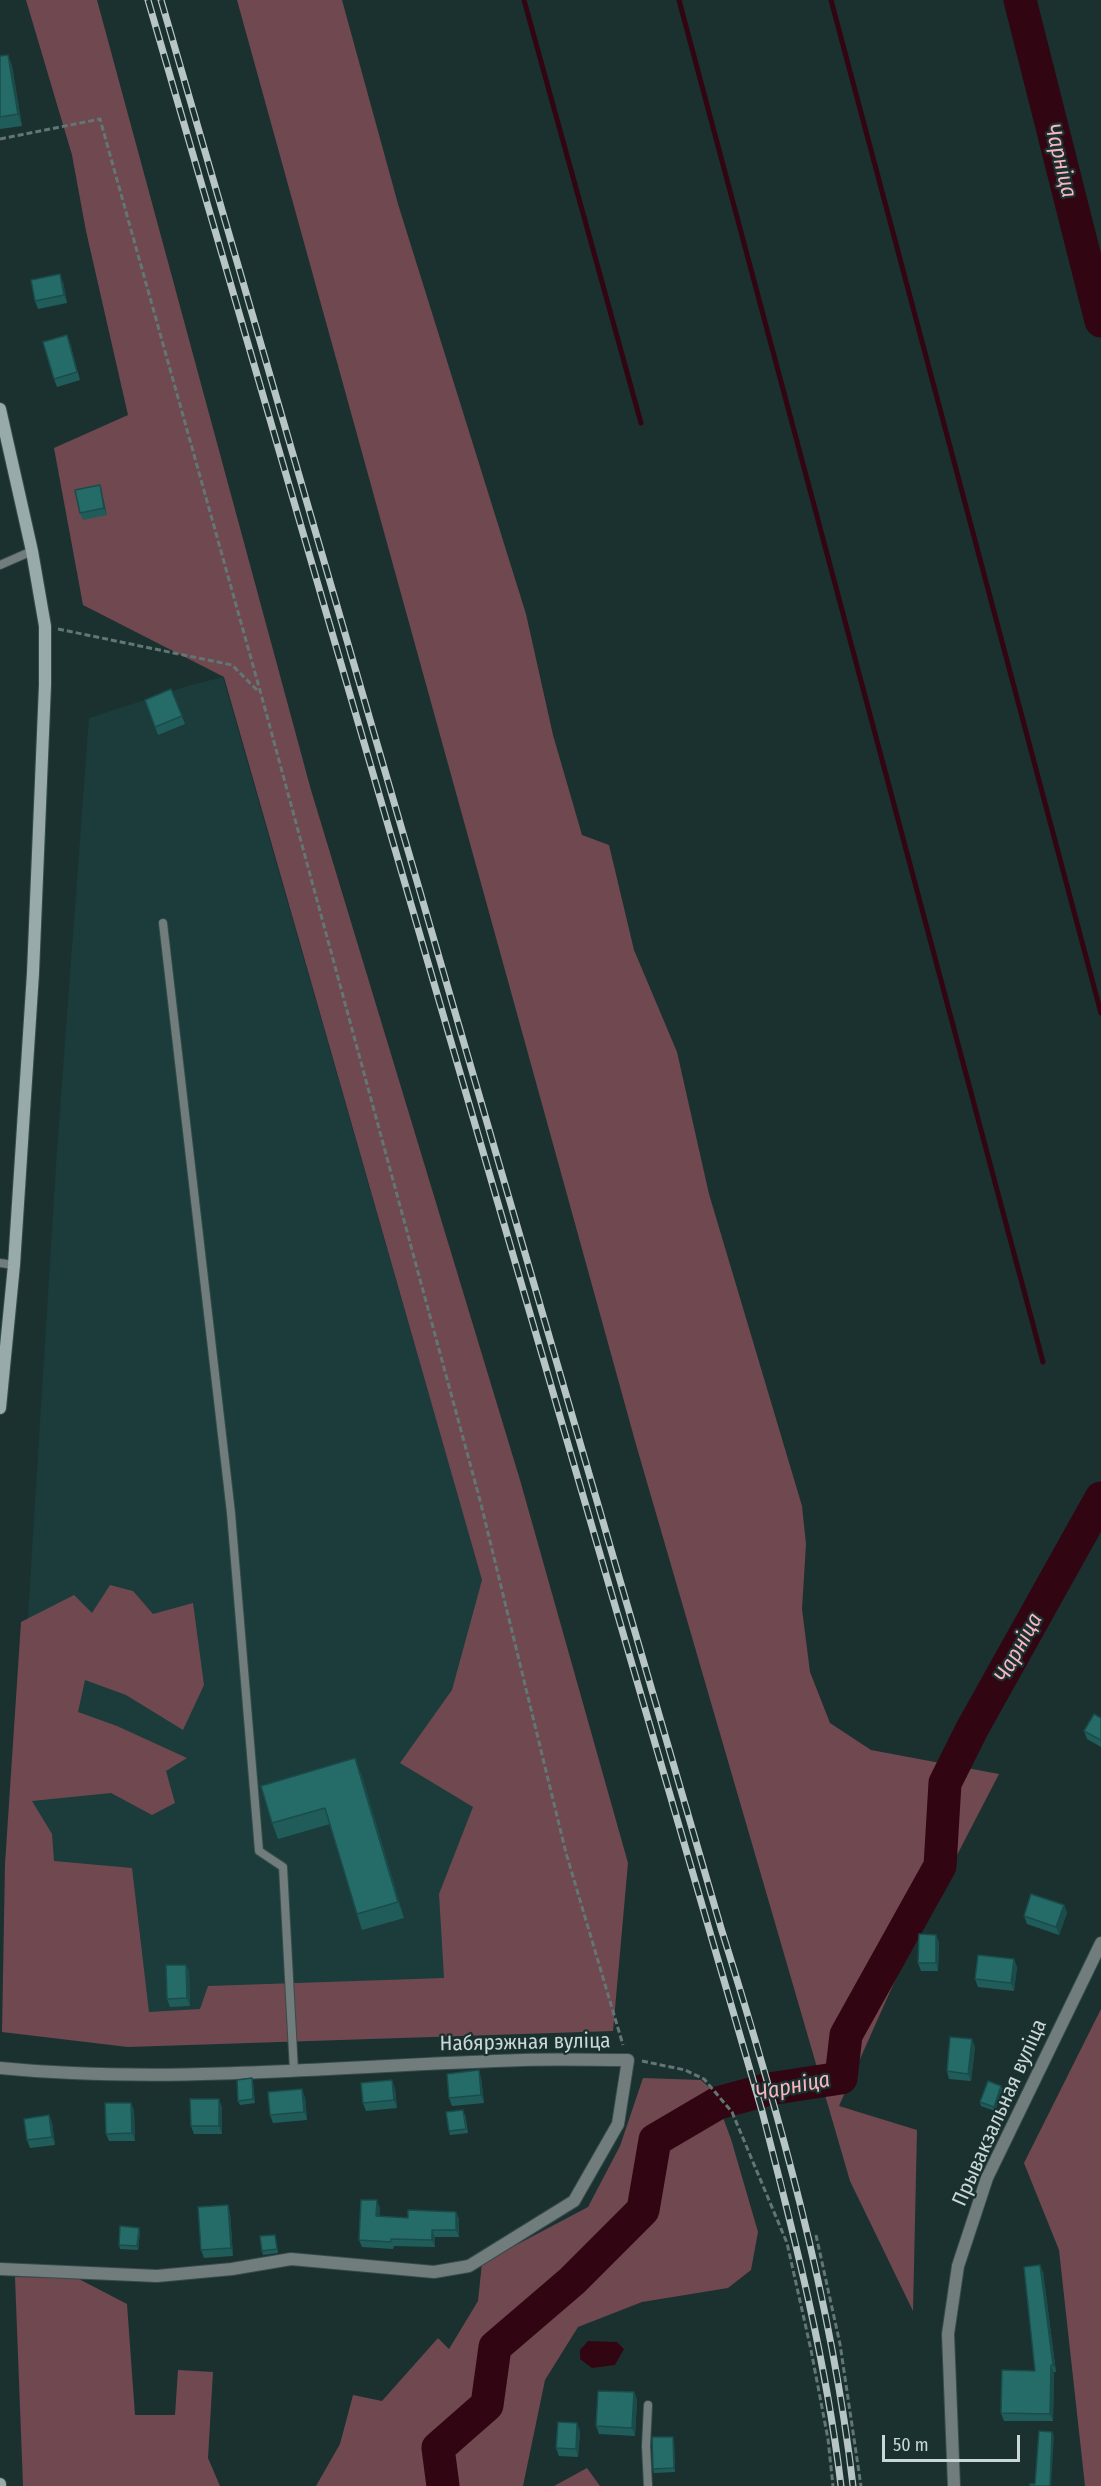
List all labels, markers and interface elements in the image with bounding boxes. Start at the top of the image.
water label: Чарніца [1038,121,1082,201]
water label: Чарніца [989,1609,1049,1687]
street label: Прывакзальная вуліца [947,2016,1053,2210]
street label: Набярэжная вуліца [439,2029,611,2057]
water label: Чарніца [754,2067,832,2107]
scale bar [885,2423,1023,2461]
text: 50 m [893,2434,929,2456]

